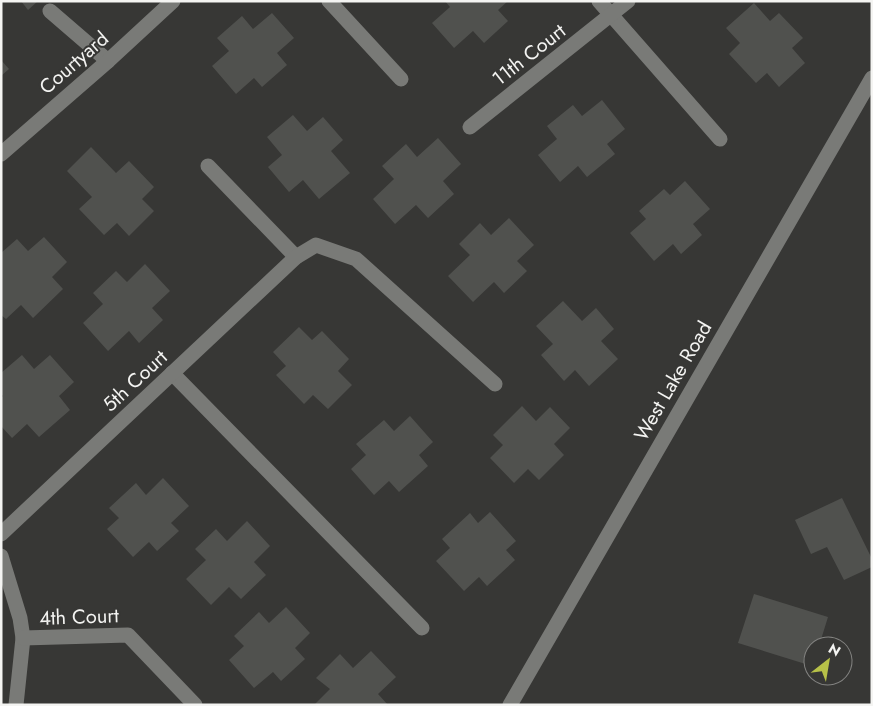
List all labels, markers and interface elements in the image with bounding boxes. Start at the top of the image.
street label: 11th Court [486,17,572,93]
street label: Courtyard [33,25,115,101]
street label: West Lake Road [627,316,719,446]
street label: 5th Court [96,343,174,419]
street label: 4th Court [39,601,120,633]
north arrow [803,636,853,686]
text: N [825,638,845,661]

